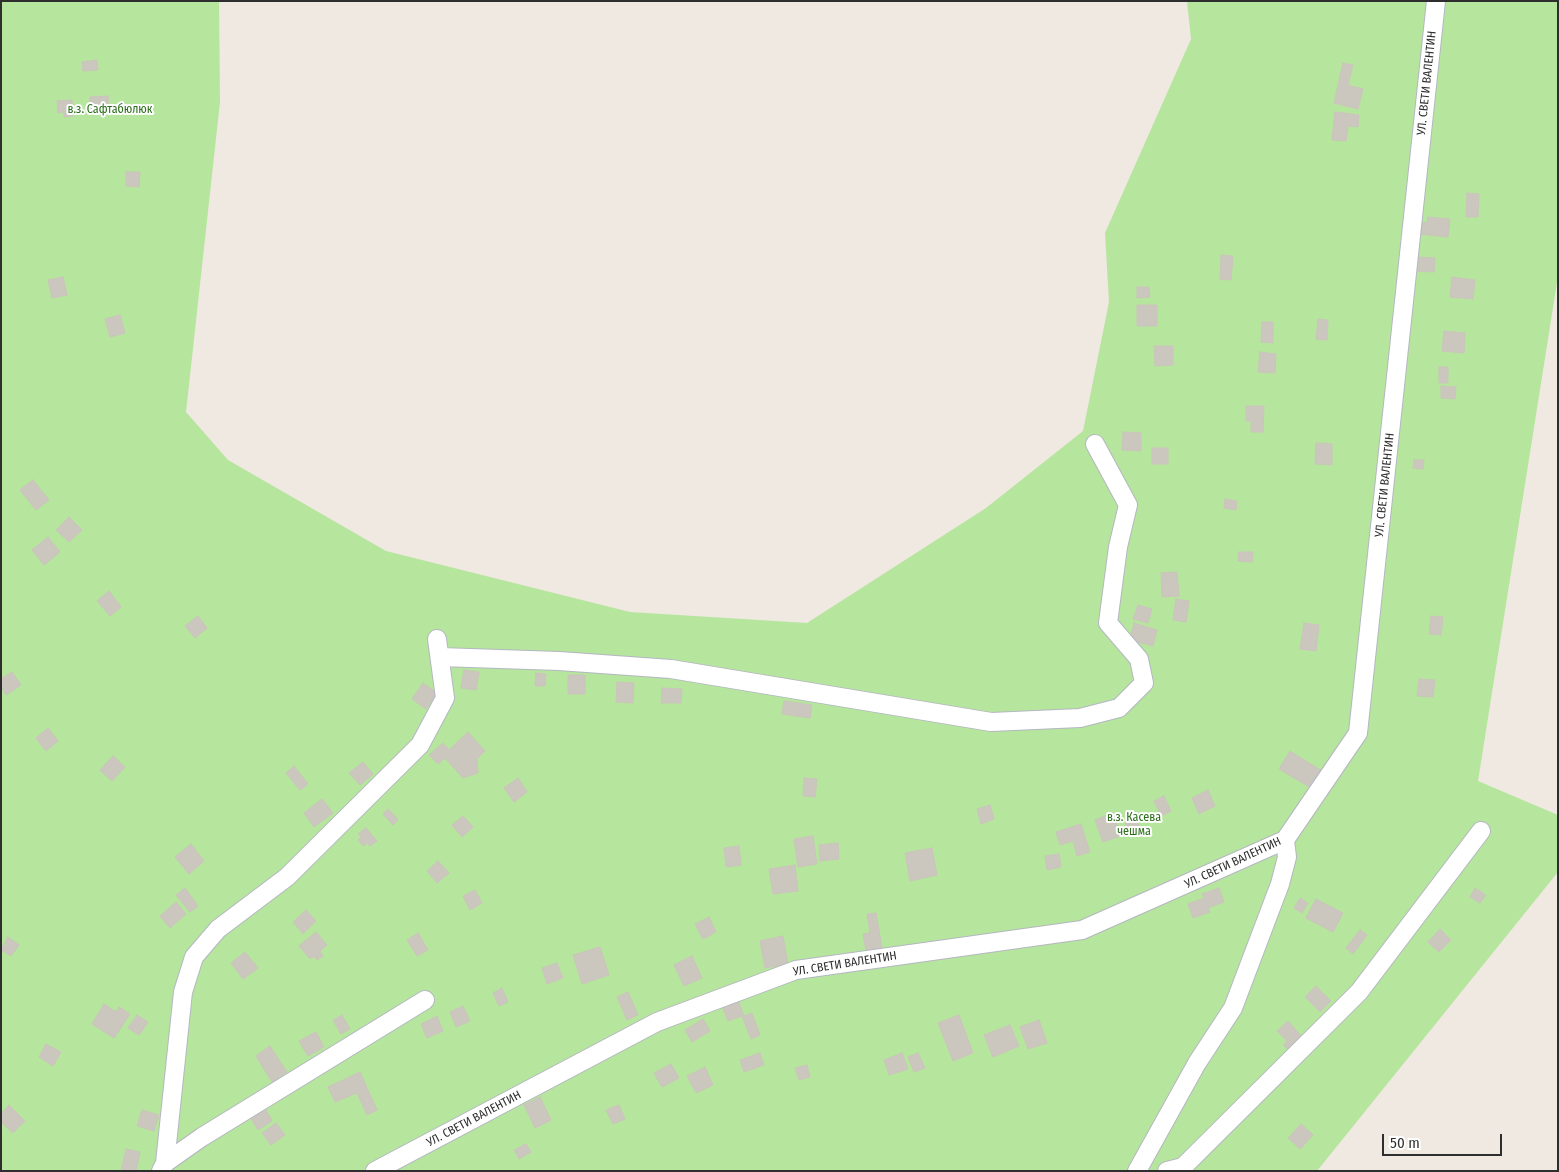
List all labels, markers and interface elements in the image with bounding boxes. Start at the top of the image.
street label: УЛ. СВЕТИ ВАЛЕНТИН [1414,30,1440,136]
park label: в.з. Сафтабюлюк [68,103,152,117]
street label: УЛ. СВЕТИ ВАЛЕНТИН [1372,432,1398,538]
park label: в.з. Касева чешма [1107,811,1161,839]
street label: УЛ. СВЕТИ ВАЛЕНТИН [1182,834,1284,892]
street label: УЛ. СВЕТИ ВАЛЕНТИН [792,949,898,979]
street label: УЛ. СВЕТИ ВАЛЕНТИН [424,1088,524,1150]
scale bar [1384,1124,1504,1156]
text: 50 m [1390,1134,1420,1152]

